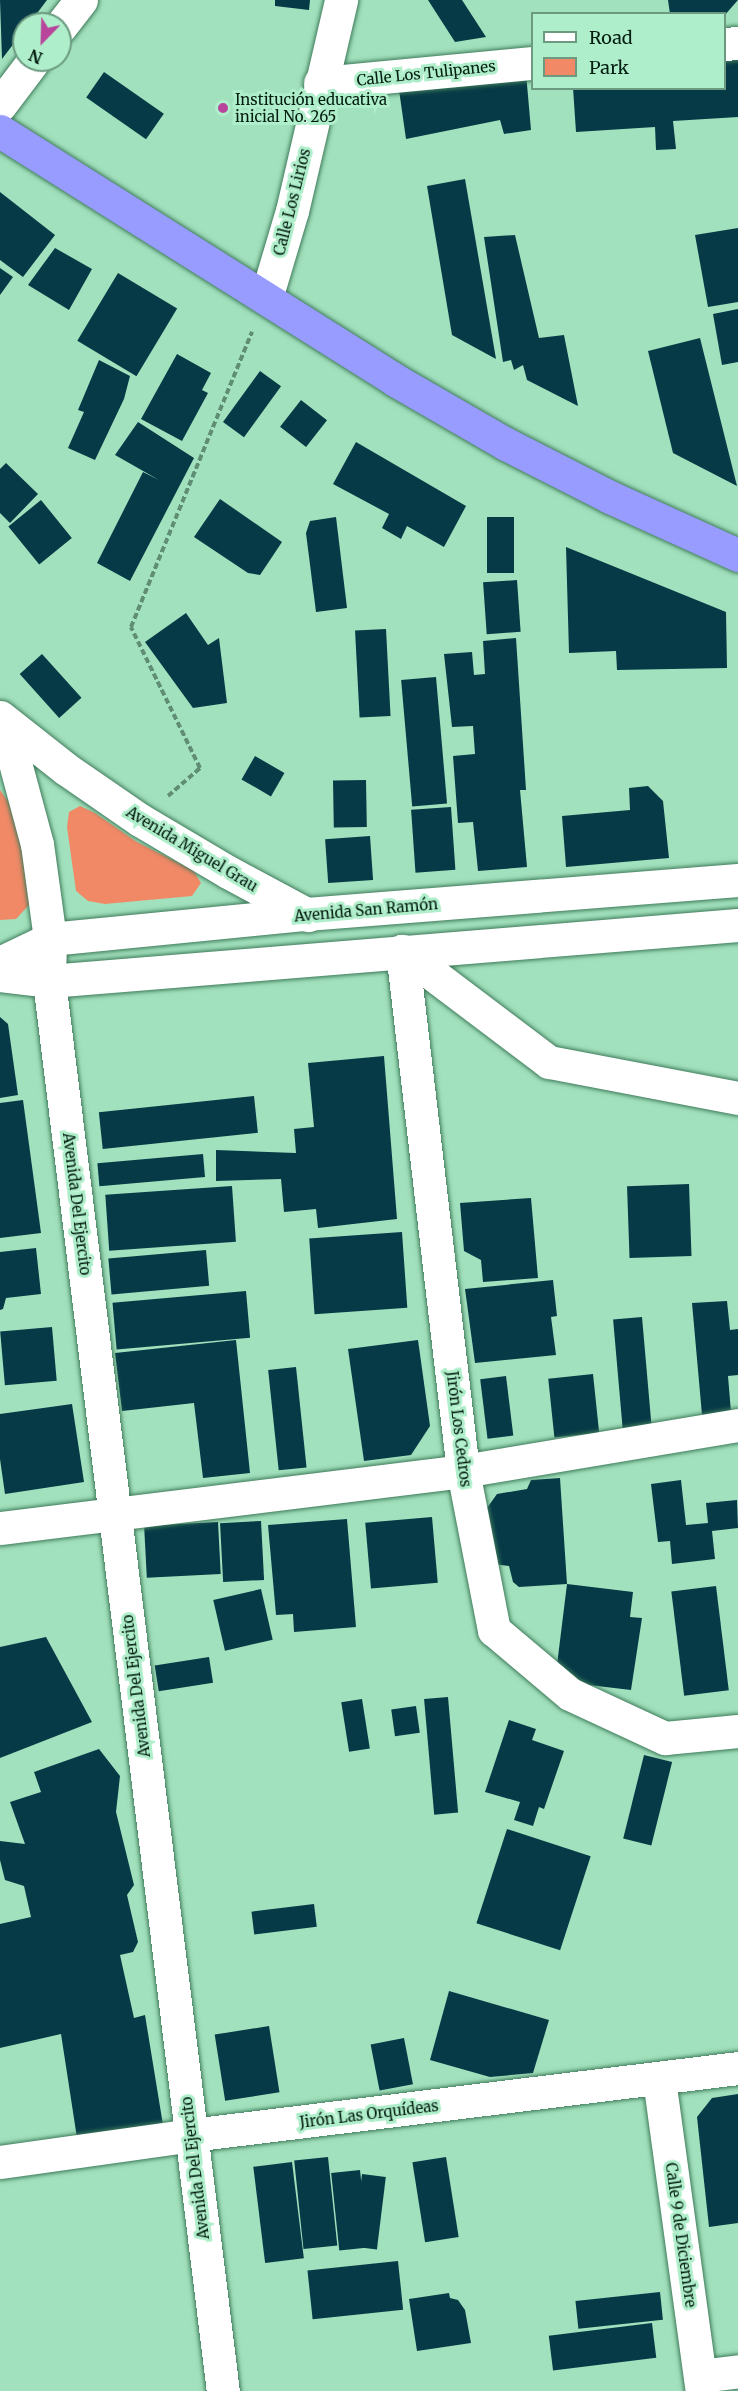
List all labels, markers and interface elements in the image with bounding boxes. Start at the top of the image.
north arrow [12,12,72,72]
legend [531,12,726,90]
text: Road [589,26,633,49]
text: N [26,45,45,68]
text: Park [589,56,629,79]
street label: Calle Los Tulipanes [356,57,496,89]
place label: Institución educativa inicial No. 265 [235,90,387,125]
marker: Institución educativa inicial No. 265 [216,101,230,115]
street label: Calle Los Lirios [270,147,314,257]
street label: Avenida Miguel Grau [123,803,261,895]
street label: Avenida San Ramón [293,895,439,925]
street label: Avenida Del Ejercito [59,1132,95,1276]
street label: Jirón Los Cedros [443,1370,475,1488]
street label: Avenida Del Ejercito [118,1614,154,1758]
street label: Avenida Del Ejercito [177,2096,213,2240]
street label: Jirón Las Orquídeas [298,2097,440,2131]
street label: Calle 9 de Diciembre [662,2161,700,2309]

